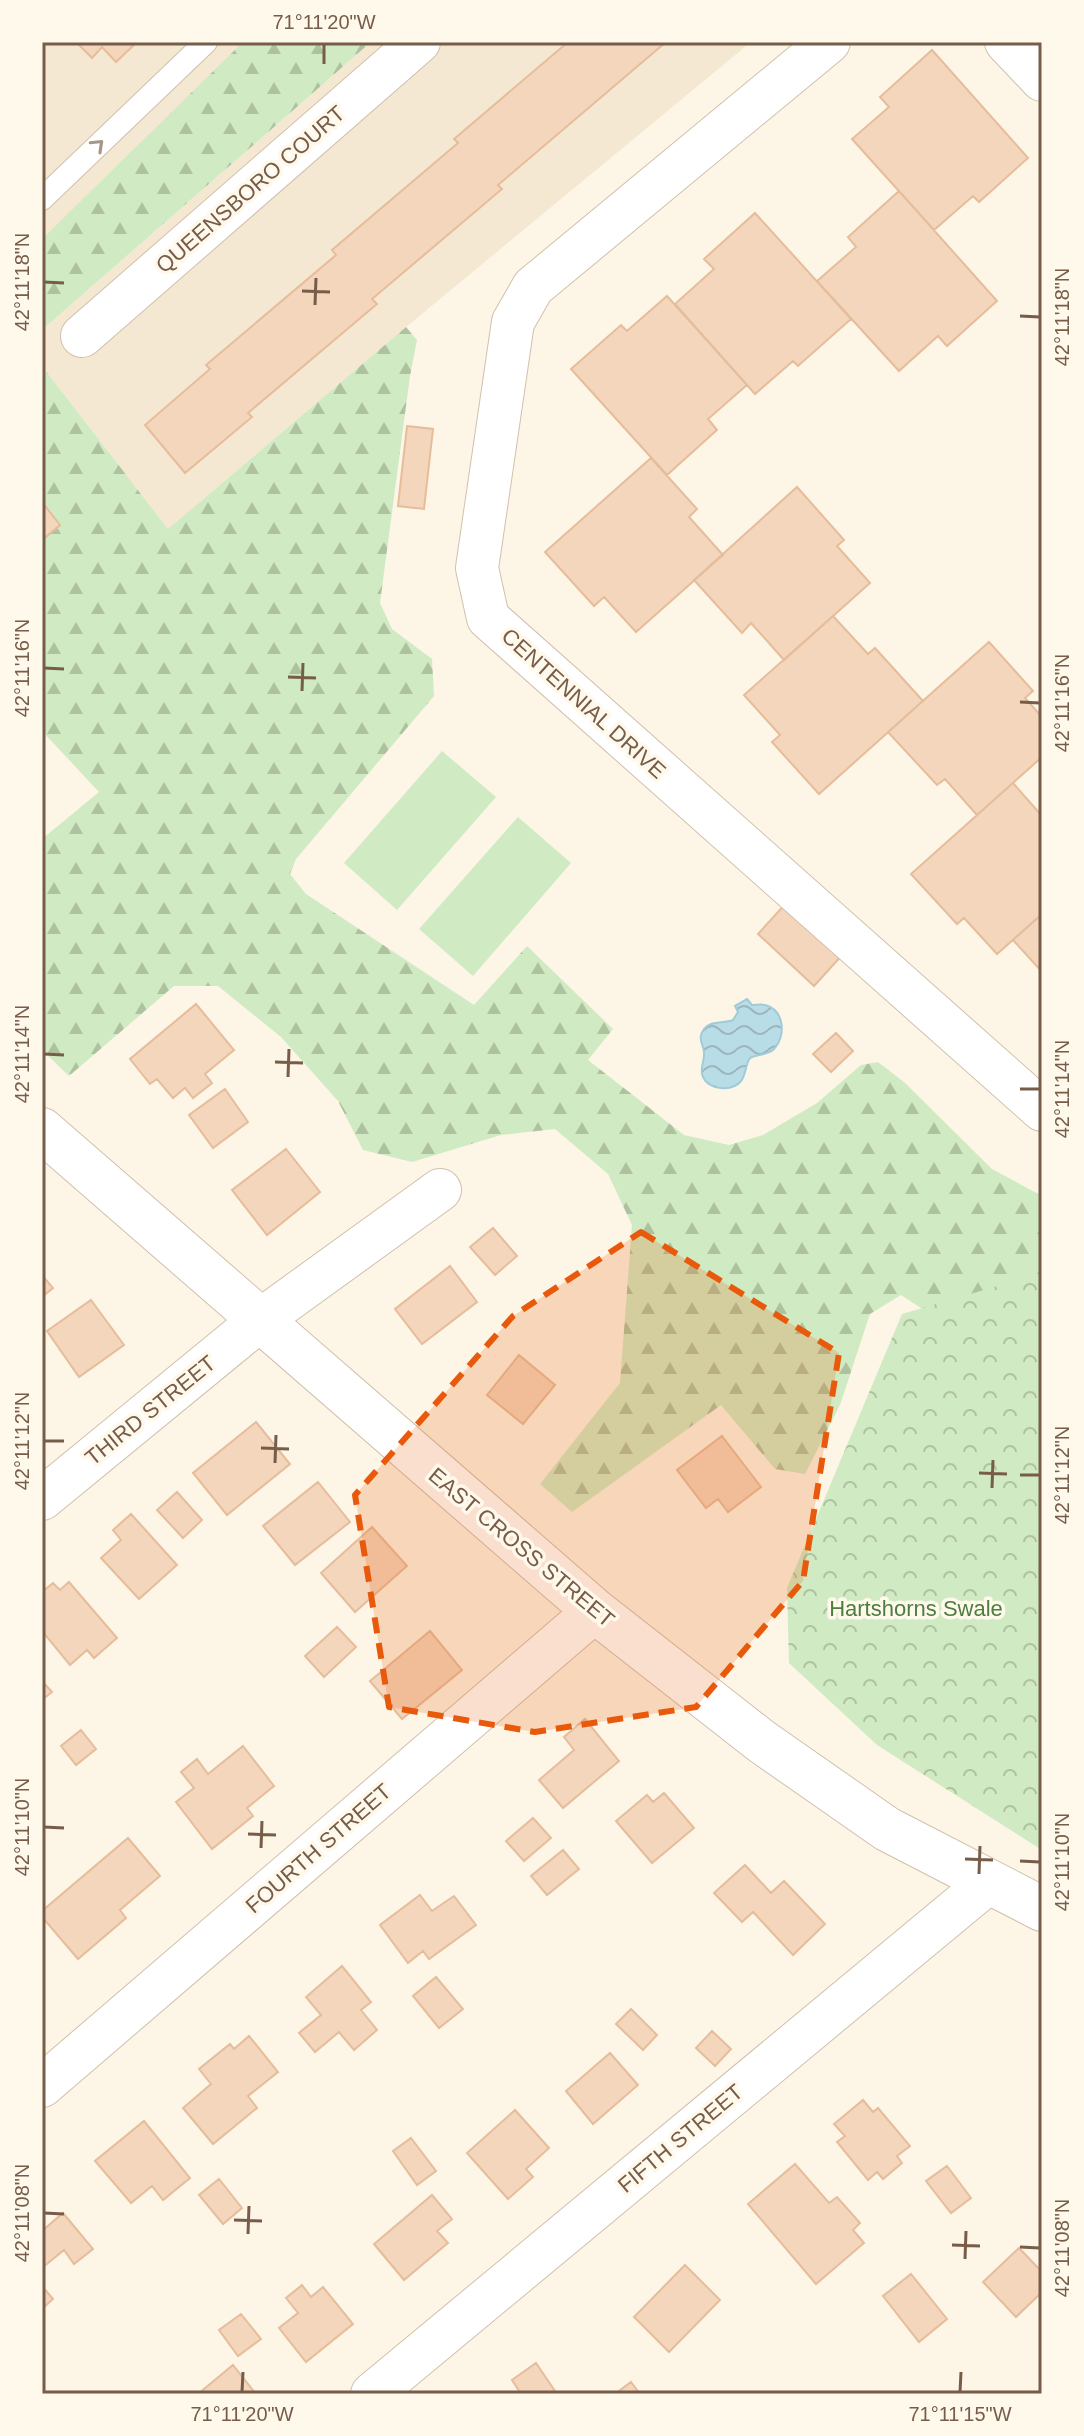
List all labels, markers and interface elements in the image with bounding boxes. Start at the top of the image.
text: 71°11'20"W [272,11,376,33]
street label: QUEENSBORO COURT [151,101,350,278]
one-way arrow [89,140,103,155]
text: 42°11'18"N [11,233,33,331]
text: 42°11'18"N [1051,268,1073,366]
text: 42°11'16"N [11,619,33,717]
street label: CENTENNIAL DRIVE [497,623,671,784]
text: 42°11'16"N [1051,654,1073,752]
text: 42°11'14"N [11,1005,33,1103]
text: 42°11'14"N [1051,1040,1073,1138]
street label: THIRD STREET [80,1350,220,1470]
text: 42°11'12"N [11,1392,33,1490]
text: 42°11'12"N [1051,1426,1073,1524]
street label: EAST CROSS STREET [424,1463,619,1632]
park label: Hartshorns Swale [829,1596,1003,1621]
text: 42°11'10"N [11,1778,33,1876]
street label: FOURTH STREET [241,1779,396,1918]
text: 42°11'10"N [1051,1813,1073,1911]
street label: FIFTH STREET [613,2079,748,2198]
text: 42°11'08"N [11,2164,33,2262]
text: 42°11'08"N [1051,2199,1073,2297]
text: 71°11'20"W [190,2403,294,2425]
text: 71°11'15"W [908,2403,1012,2425]

